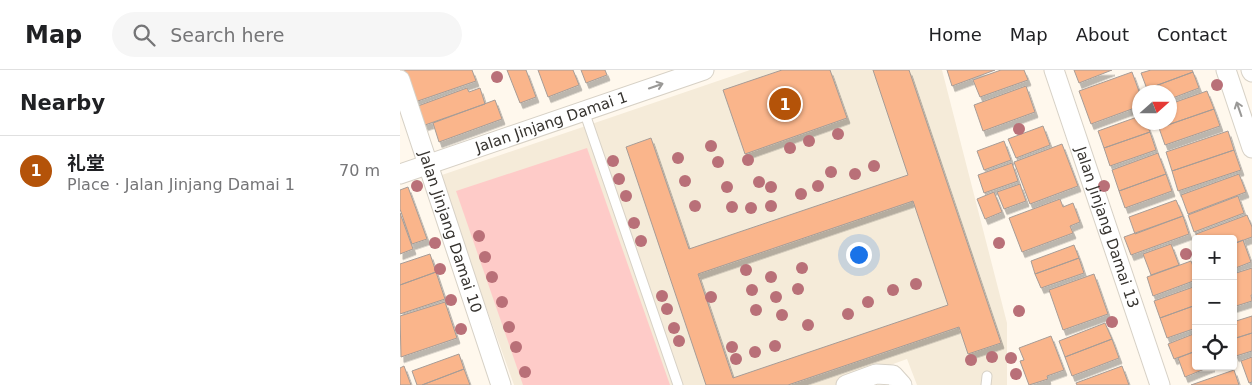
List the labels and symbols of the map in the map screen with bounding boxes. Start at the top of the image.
one-way arrow [648,81,664,91]
pin: 1 [769,85,801,123]
north arrow [1132,85,1177,130]
street label: Jalan Jinjang Damai 1 [472,88,630,157]
one-way arrow [1234,102,1243,117]
street label: Jalan Jinjang Damai 13 [1071,143,1142,310]
street label: Jalan Jinjang Damai 10 [415,148,485,315]
your location [846,242,872,268]

